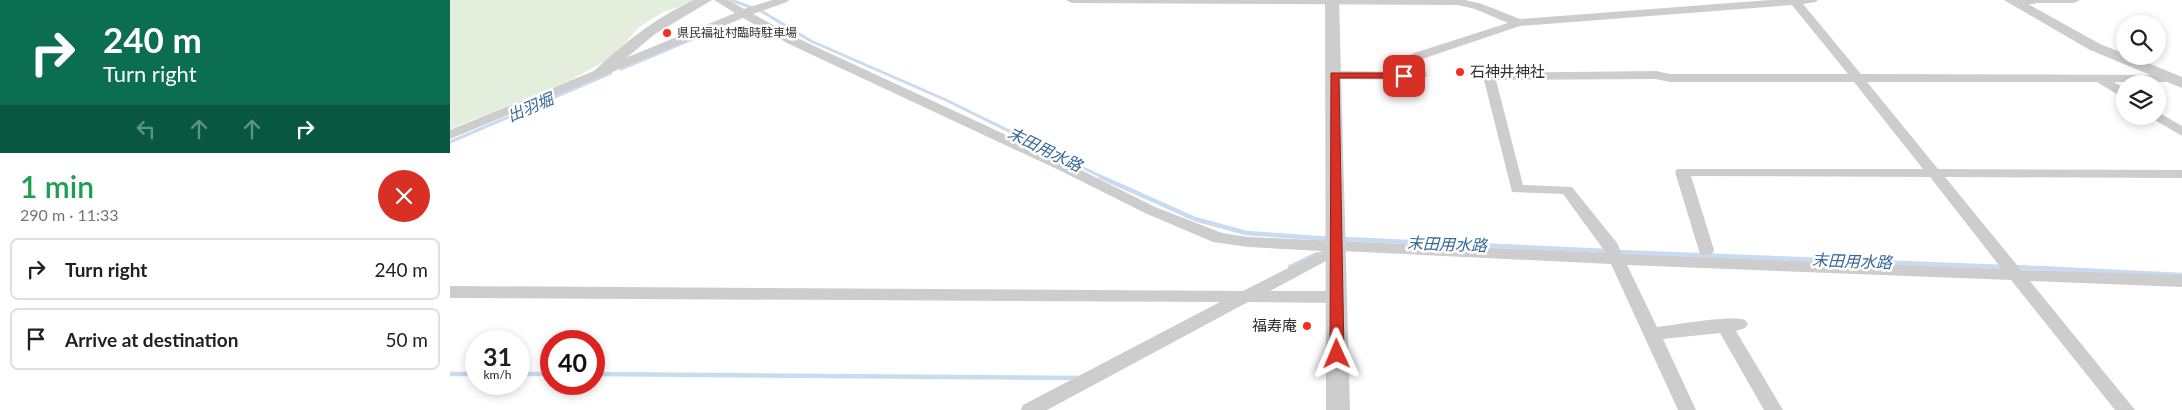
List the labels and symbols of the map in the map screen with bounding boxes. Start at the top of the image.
place label: 県民福祉村臨時駐車場 [677,25,797,40]
marker: 県民福祉村臨時駐車場 [661,27,673,39]
pin [1383,55,1425,97]
place label: 石神井神社 [1470,62,1545,80]
marker: 石神井神社 [1454,66,1466,78]
water label: 出羽堀 [504,87,558,125]
water label: 末田用水路 [1005,122,1087,175]
water label: 末田用水路 [1407,233,1489,254]
water label: 末田用水路 [1812,250,1894,271]
place label: 福寿庵 [1252,316,1297,334]
marker: 福寿庵 [1301,320,1313,332]
position arrow [1310,327,1362,379]
speed limit sign: 40 [540,330,605,395]

